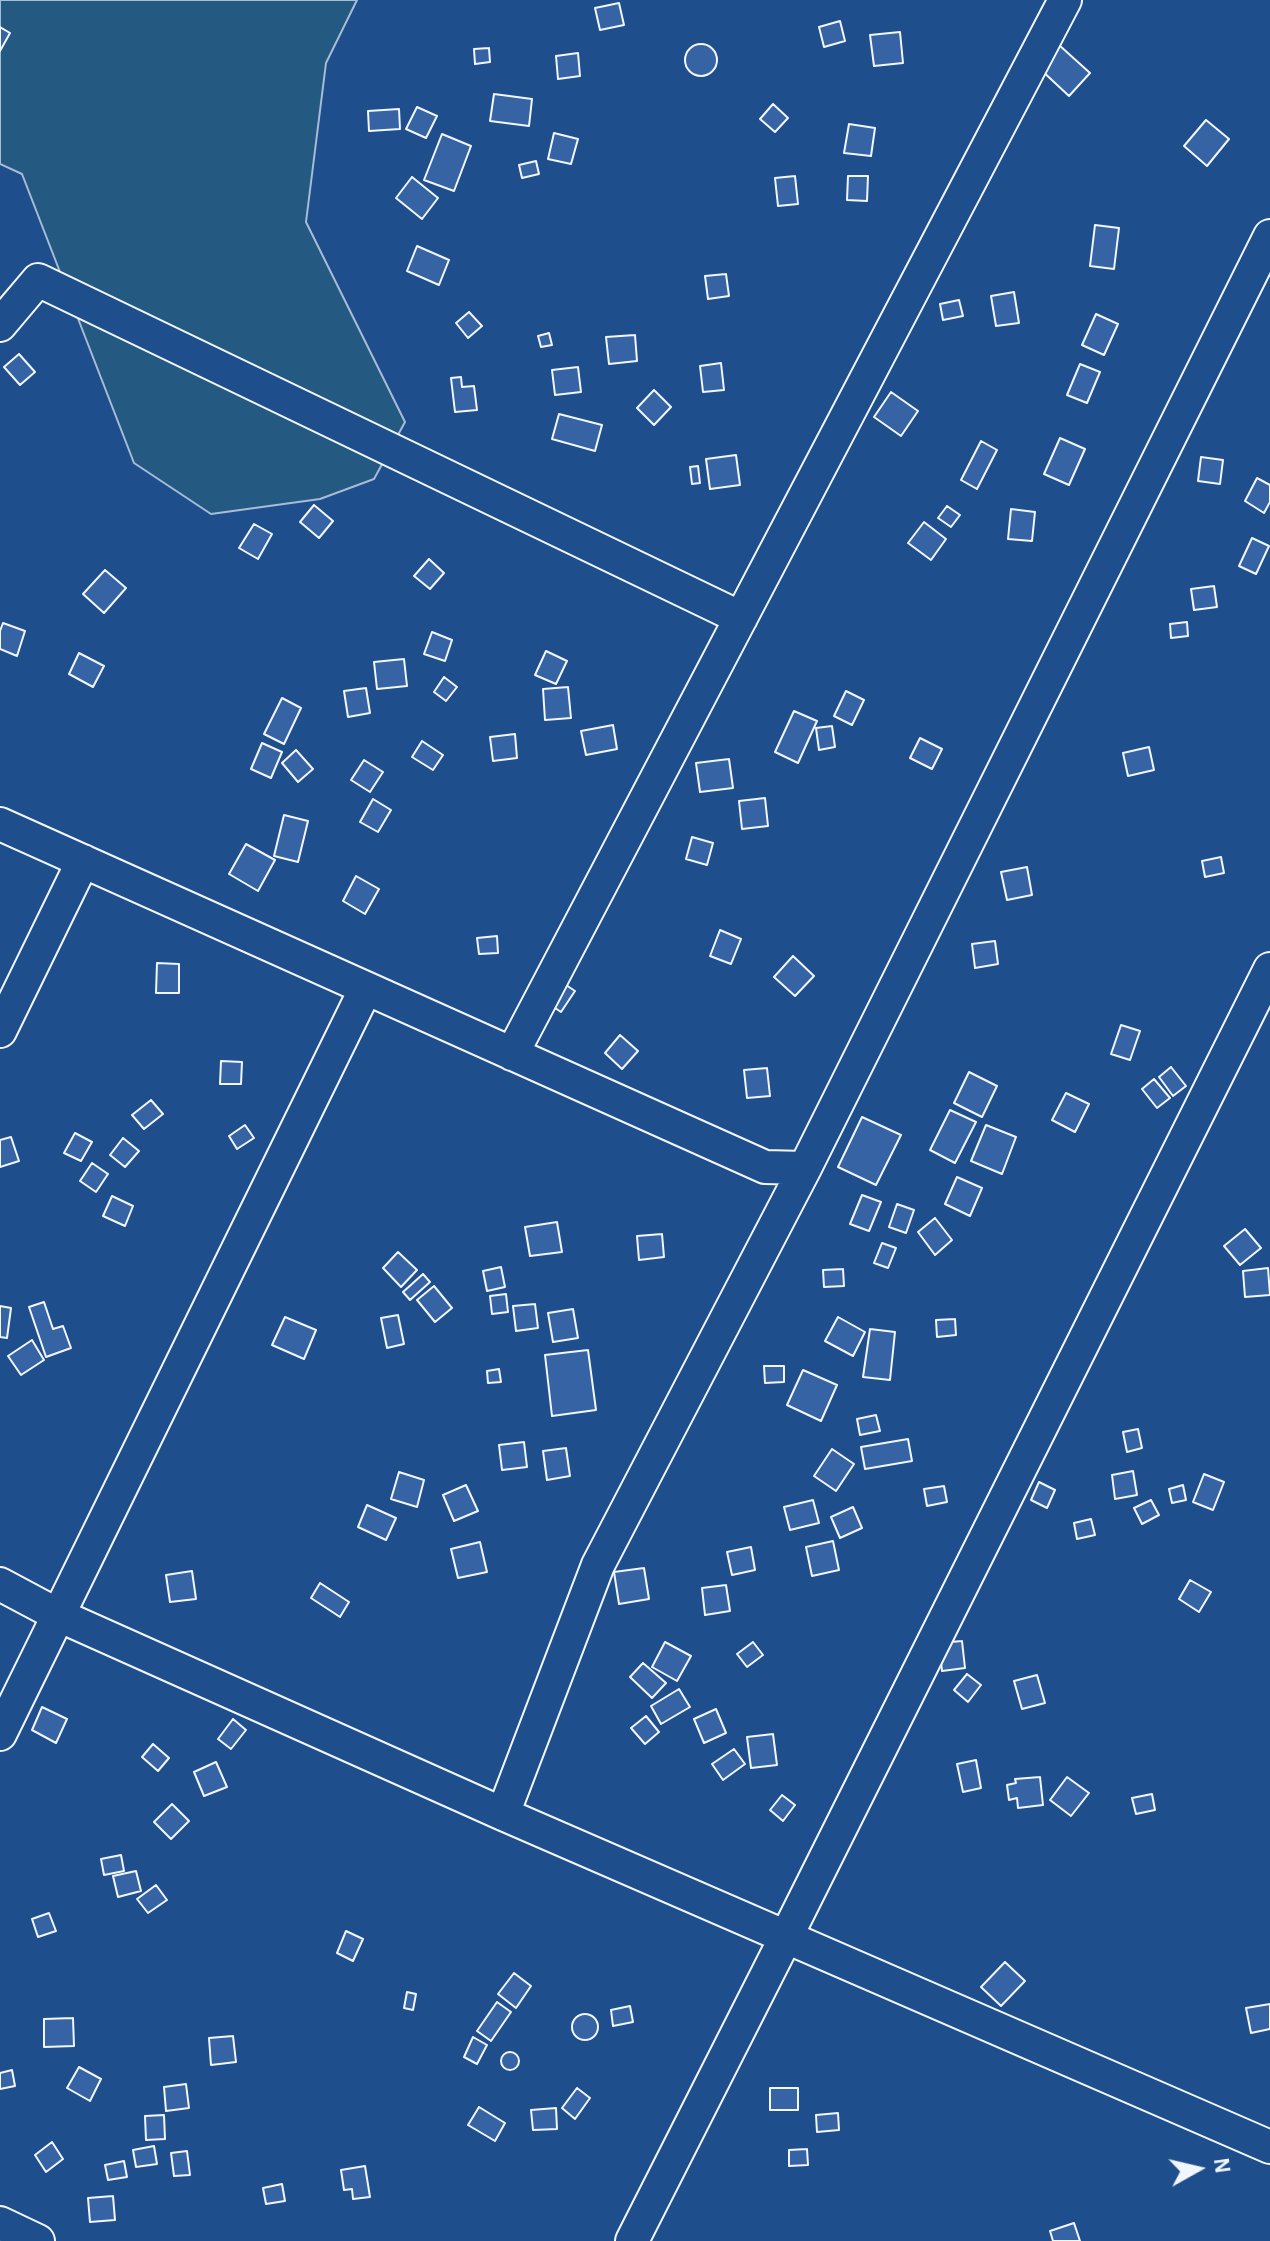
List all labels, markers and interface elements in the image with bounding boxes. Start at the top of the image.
north arrow [1158,2129,1238,2209]
text: N [1210,2157,1234,2175]

